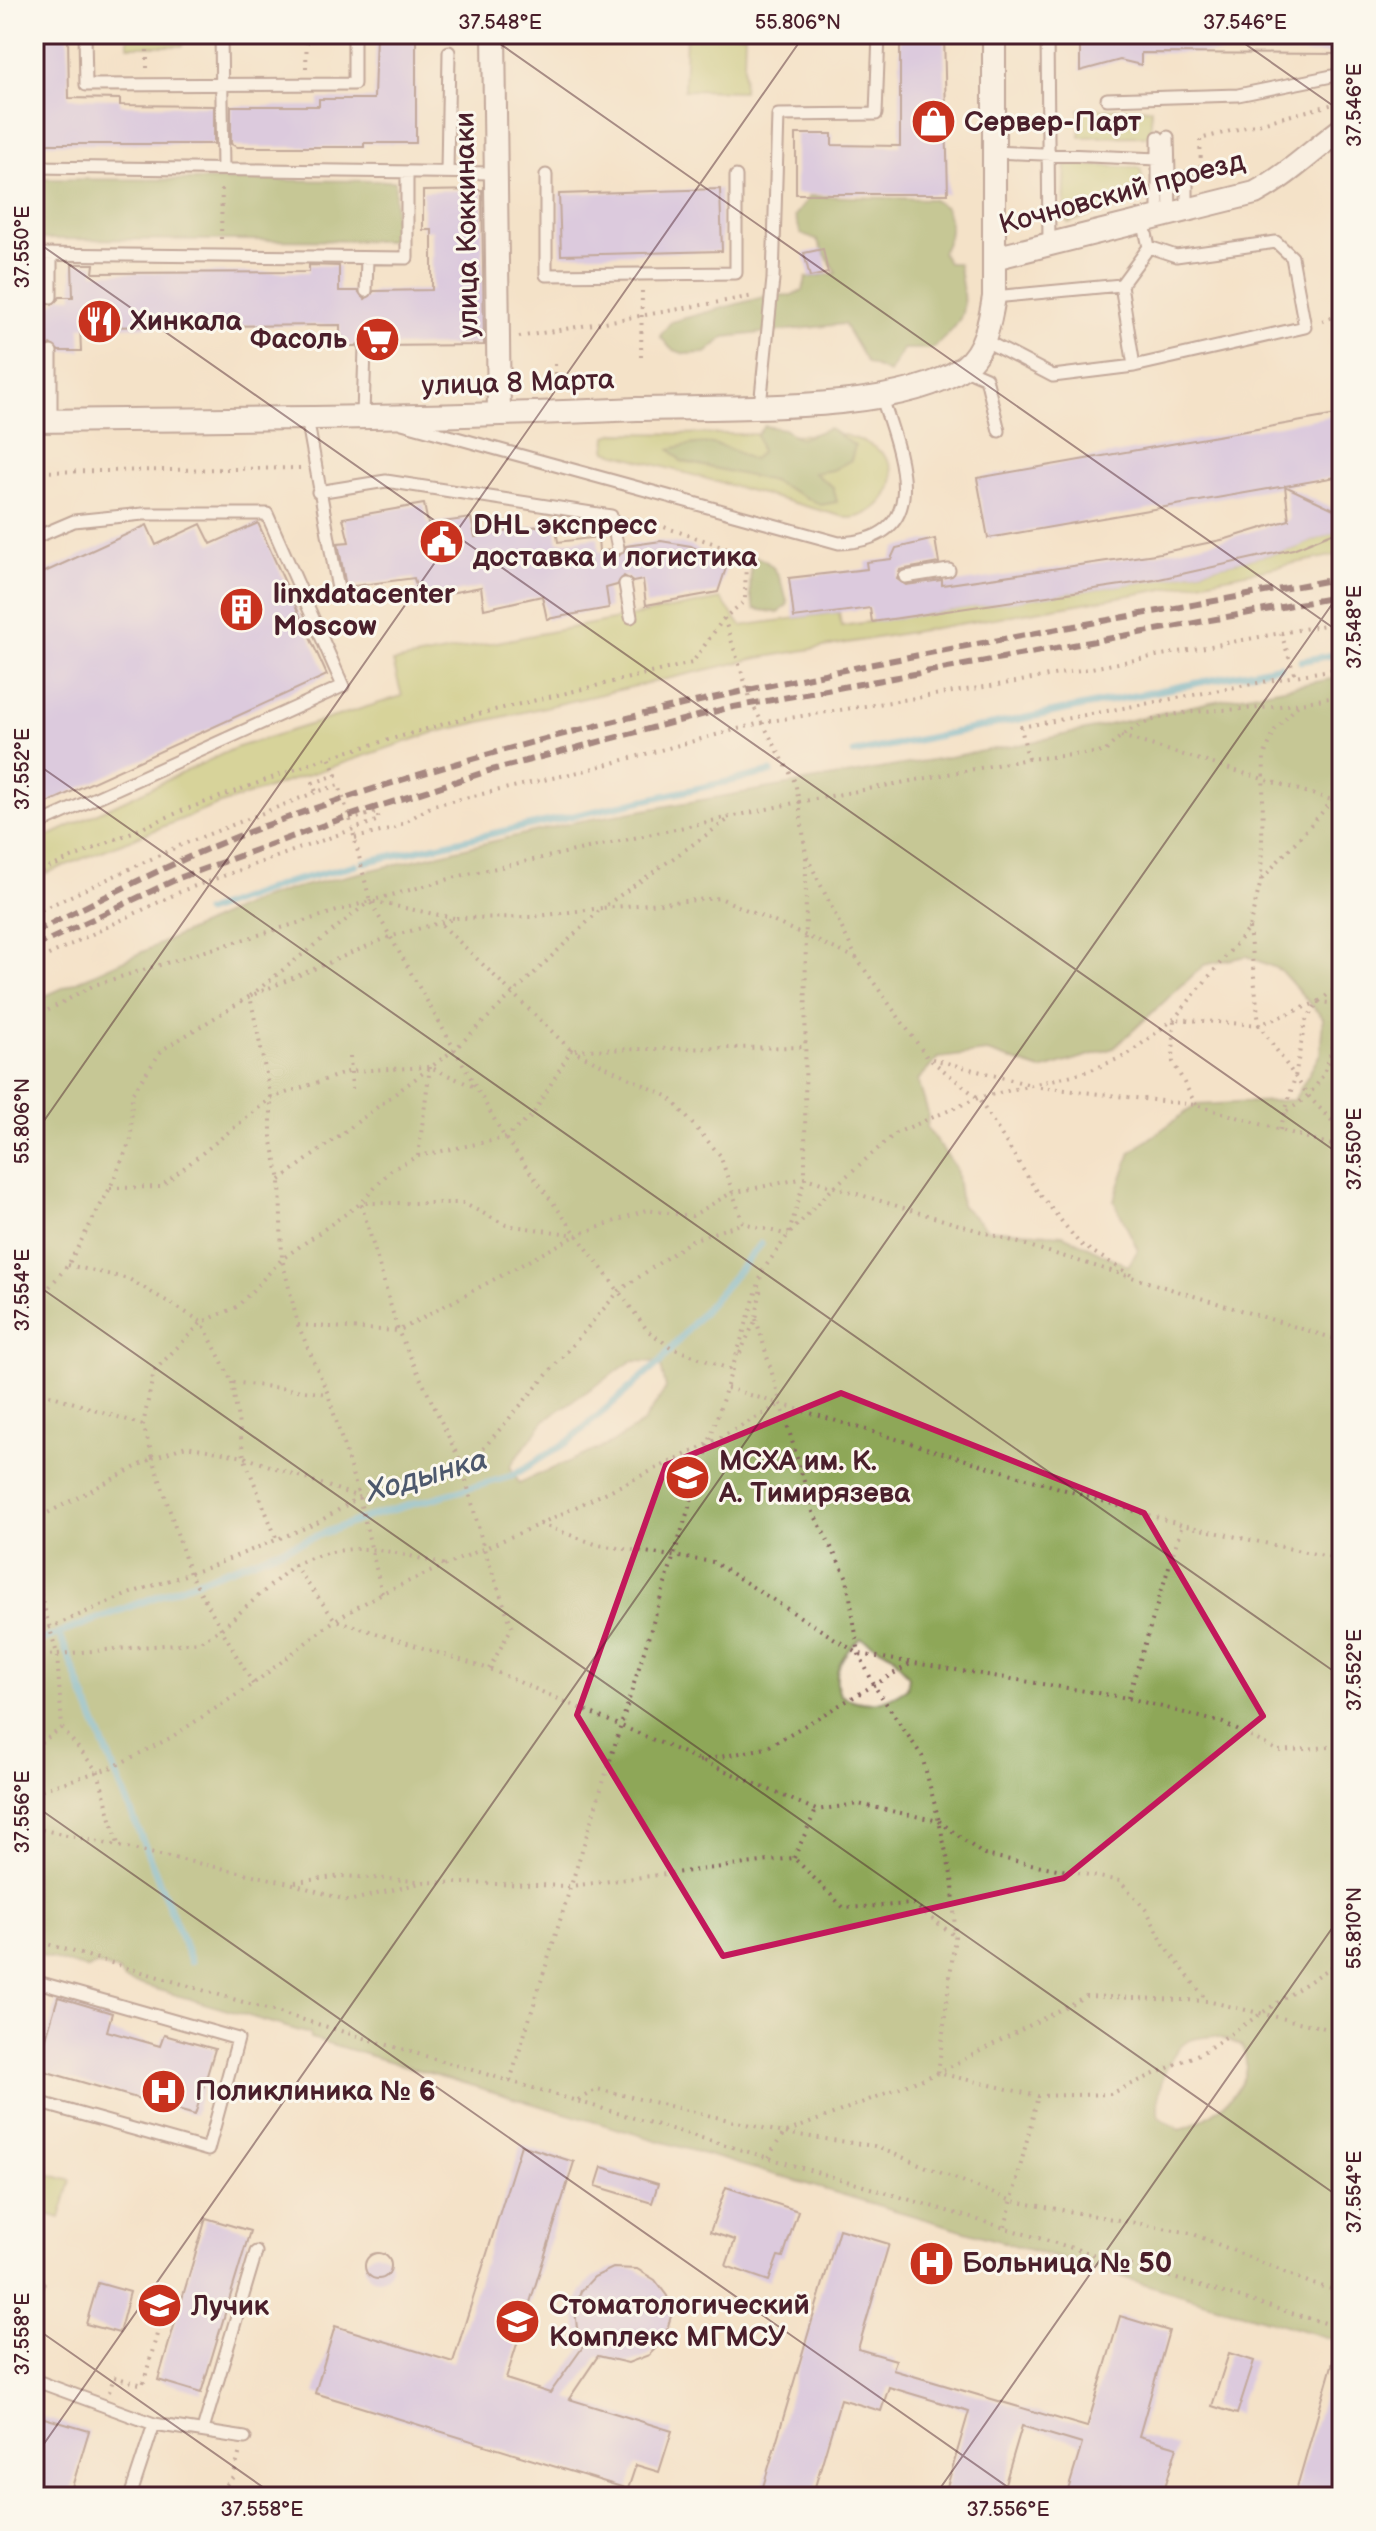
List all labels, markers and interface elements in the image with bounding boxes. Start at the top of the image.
text: 37.548°E [458,11,542,35]
text: 55.806°N [755,11,841,35]
text: 37.546°E [1203,11,1287,35]
text: 37.546°E [1343,63,1367,147]
shop icon: Сервер-Парт [909,98,957,146]
place label: Сервер-Парт [964,106,1142,139]
street label: улица Коккинаки [449,112,485,338]
street label: Кочновский проезд [996,144,1248,242]
text: 37.550°E [11,205,35,289]
restaurant icon: Хинкала [75,297,123,345]
place label: Хинкала [129,305,243,338]
supermarket icon: Фасоль [354,315,402,363]
place label: Фасоль [250,323,348,356]
street label: улица 8 Марта [421,363,616,403]
place label: DHL экспресс доставка и логистика [472,509,758,574]
public building icon: DHL экспресс доставка и логистика [418,517,466,565]
place label: linxdatacenter Moscow [273,578,456,643]
text: 37.548°E [1343,585,1367,669]
building icon: linxdatacenter Moscow [218,586,266,634]
text: 37.552°E [11,728,35,810]
text: 55.806°N [11,1078,35,1164]
text: 37.550°E [1343,1107,1367,1191]
text: 37.554°E [11,1249,35,1331]
water label: Ходынка [360,1442,492,1511]
place label: МСХА им. К. А. Тимирязева [718,1445,911,1510]
school or university icon: МСХА им. К. А. Тимирязева [664,1453,712,1501]
text: 37.552°E [1343,1629,1367,1711]
text: 37.556°E [11,1770,35,1854]
text: 55.810°N [1343,1887,1367,1969]
hospital icon: Поликлиника № 6 [140,2067,188,2115]
place label: Поликлиника № 6 [195,2075,436,2108]
text: 37.554°E [1343,2151,1367,2233]
hospital icon: Больница № 50 [907,2239,955,2287]
place label: Больница № 50 [962,2247,1172,2280]
school or university icon: Лучик [136,2282,184,2330]
place label: Стоматологический Комплекс МГМСУ [549,2289,810,2354]
place label: Лучик [190,2290,270,2323]
text: 37.558°E [11,2293,35,2376]
school or university icon: Стоматологический Комплекс МГМСУ [494,2297,542,2345]
text: 37.558°E [221,2498,304,2522]
text: 37.556°E [966,2498,1050,2522]

